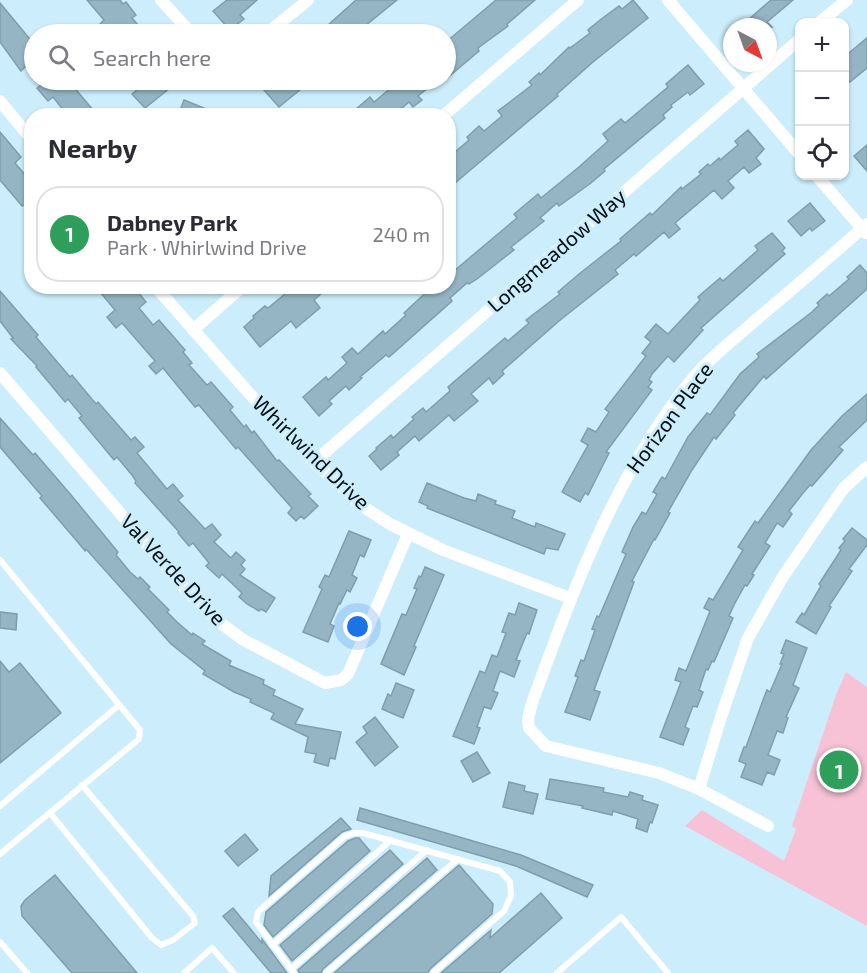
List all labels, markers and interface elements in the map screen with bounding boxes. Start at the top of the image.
north arrow [723,18,777,72]
map controls [795,18,849,180]
button: + [795,18,849,72]
search box [24,24,456,90]
icon: search [45,41,78,74]
text: Search here [93,44,211,70]
button: − [795,72,849,126]
button: locate [795,126,849,180]
text: Nearby [48,132,137,163]
street label: Longmeadow Way [482,183,630,317]
text: Dabney Park [107,209,238,235]
text: 1 [65,222,74,246]
text: 240 m [372,222,430,246]
text: Park · Whirlwind Drive [107,235,307,259]
street label: Horizon Place [620,357,717,477]
street label: Whirlwind Drive [248,390,376,514]
street label: Val Verde Drive [116,508,232,630]
your location [343,612,372,641]
pin: 1 [820,748,858,792]

